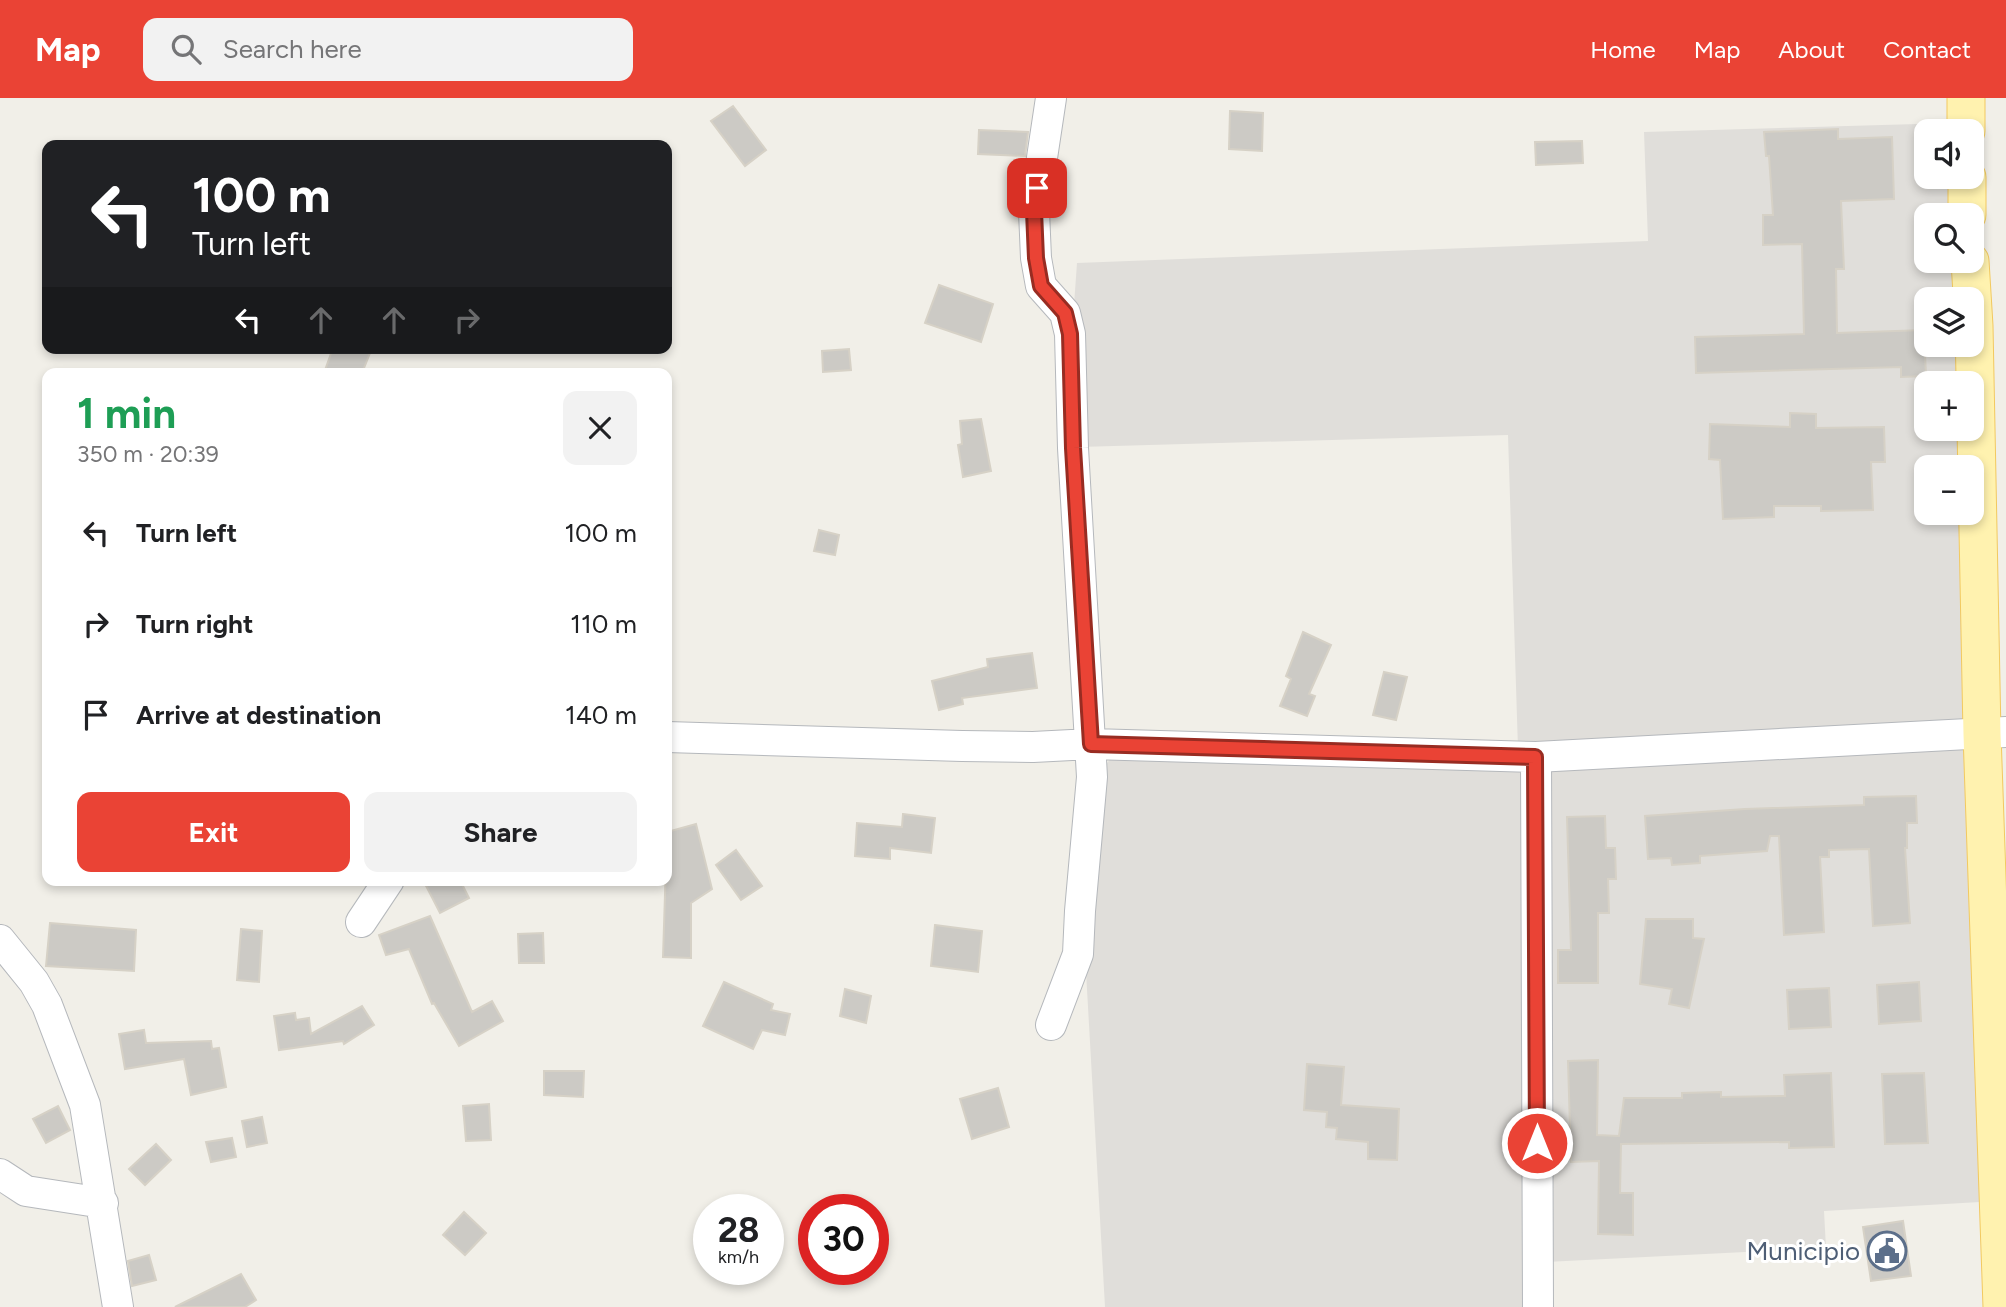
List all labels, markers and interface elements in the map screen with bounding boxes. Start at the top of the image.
search box [143,18,633,81]
text: Map [35,30,101,69]
icon: search [167,30,205,68]
text: Search here [223,33,362,65]
text: Home [1590,35,1656,64]
text: Map [1694,35,1740,64]
text: About [1778,35,1845,64]
text: Contact [1883,35,1971,64]
map controls [1914,119,1984,525]
button: sound [1914,119,1984,189]
pin [1007,158,1067,218]
text: 100 m [192,165,331,224]
icon: left [77,168,168,259]
icon: arrive [1018,169,1056,207]
button: search [1914,203,1984,273]
text: Turn left [192,225,311,263]
button: layers [1914,287,1984,357]
icon: left [229,301,267,339]
icon: ahead [302,301,340,339]
icon: ahead [375,301,413,339]
icon: right [448,301,486,339]
button: + [1914,371,1984,441]
text: 1 min [77,388,176,439]
button: close [563,391,637,465]
text: 350 m · 20:39 [77,440,219,468]
button: − [1914,455,1984,525]
icon: left [77,514,115,552]
text: Turn left [136,517,237,549]
text: 100 m [564,517,637,549]
icon: right [77,605,115,643]
text: Turn right [136,608,253,640]
text: 110 m [570,608,637,640]
icon: arrive [77,696,115,734]
text: Arrive at destination [136,699,381,731]
text: 140 m [565,699,637,731]
button: Exit [77,792,350,872]
button: Share [364,792,637,872]
position arrow [1500,1106,1574,1180]
speed limit sign: 30 [798,1194,889,1285]
text: 28 [718,1209,759,1251]
public building icon: Municipio [1866,1230,1908,1272]
place label: Municipio [1746,1235,1860,1267]
text: km/h [718,1246,759,1268]

